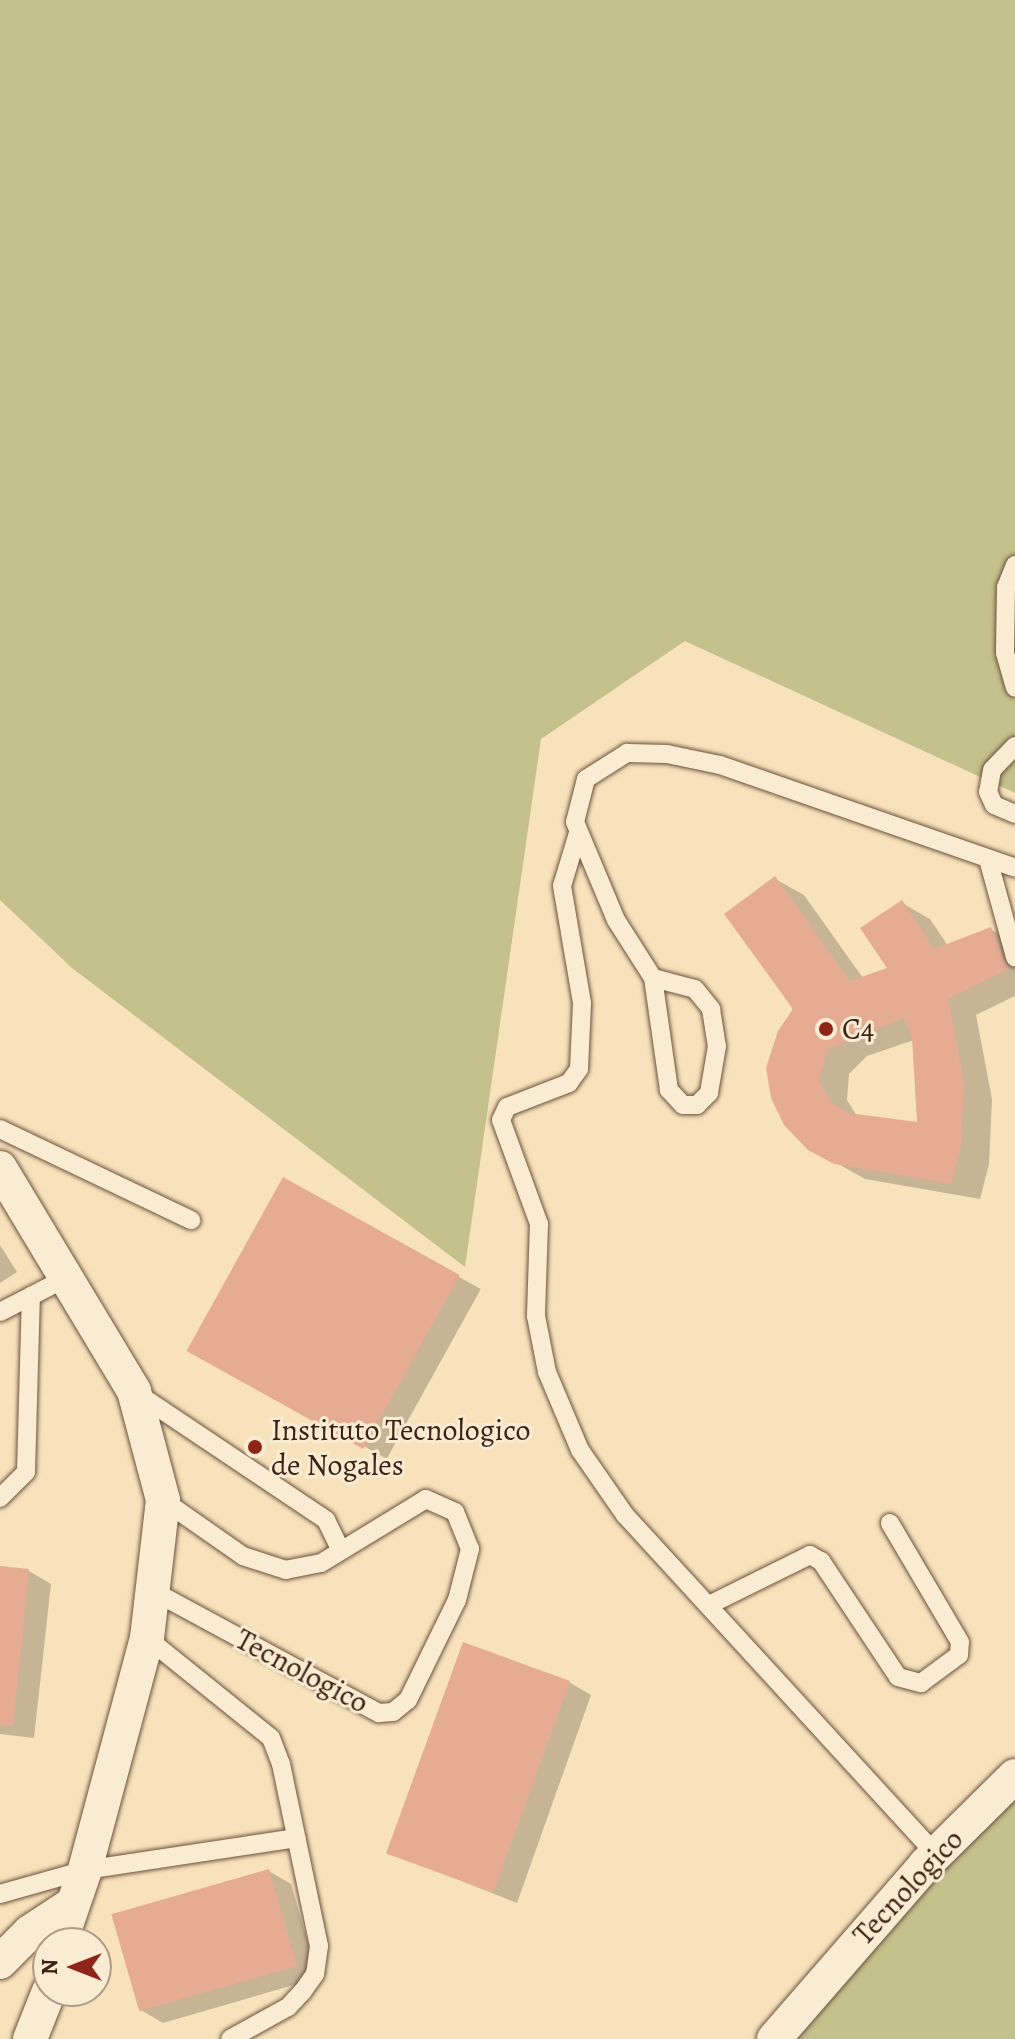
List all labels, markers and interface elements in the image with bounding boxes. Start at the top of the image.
place label: C4 [842,1011,874,1047]
marker: C4 [817,1020,835,1038]
place label: Instituto Tecnologico de Nogales [271,1412,530,1482]
marker: Instituto Tecnologico de Nogales [246,1438,264,1456]
street label: Tecnologico [230,1621,374,1721]
street label: Tecnologico [845,1822,971,1952]
north arrow [32,1927,112,2007]
text: N [35,1959,65,1975]

